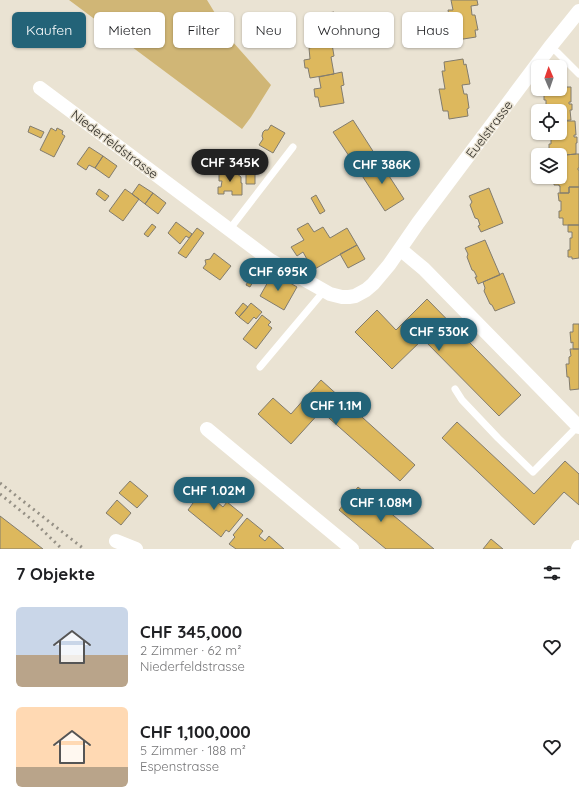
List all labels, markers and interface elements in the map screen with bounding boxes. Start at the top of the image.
chip: Kaufen [12,12,86,48]
chip: Mieten [94,12,165,48]
chip: Filter [173,12,234,48]
chip: Neu [242,12,296,48]
chip: Wohnung [304,12,394,48]
chip: Haus [402,12,463,48]
north arrow [531,60,567,96]
map controls [531,60,567,184]
street label: Euelstrasse [462,97,516,161]
button: locate [531,104,567,140]
street label: Niederfeldstrasse [68,106,162,182]
button: layers [531,148,567,184]
pin: CHF 345K [189,149,271,183]
pin: CHF 386K [341,151,423,185]
text: CHF 345K [200,154,260,170]
text: CHF 386K [353,156,411,172]
pin: CHF 695K [237,258,319,292]
text: CHF 695K [248,263,308,279]
pin: CHF 530K [398,318,480,352]
text: CHF 530K [409,323,469,339]
pin: CHF 1.1M [295,392,377,426]
text: CHF 1.1M [310,397,362,413]
pin: CHF 1.02M [168,477,260,511]
text: CHF 1.02M [183,482,245,498]
pin: CHF 1.08M [335,489,427,523]
text: CHF 1.08M [350,494,412,510]
icon: filters [541,562,563,584]
text: 7 Objekte [16,563,95,584]
text: CHF 345,000 [140,621,242,642]
icon: home [48,623,96,671]
icon: heart [541,636,563,658]
text: 2 Zimmer · 62 m² [140,642,241,658]
text: Niederfeldstrasse [140,658,245,674]
text: CHF 1,100,000 [140,721,251,742]
icon: home [48,723,96,771]
icon: heart [541,736,563,758]
text: 5 Zimmer · 188 m² [140,742,246,758]
text: Espenstrasse [140,758,219,774]

